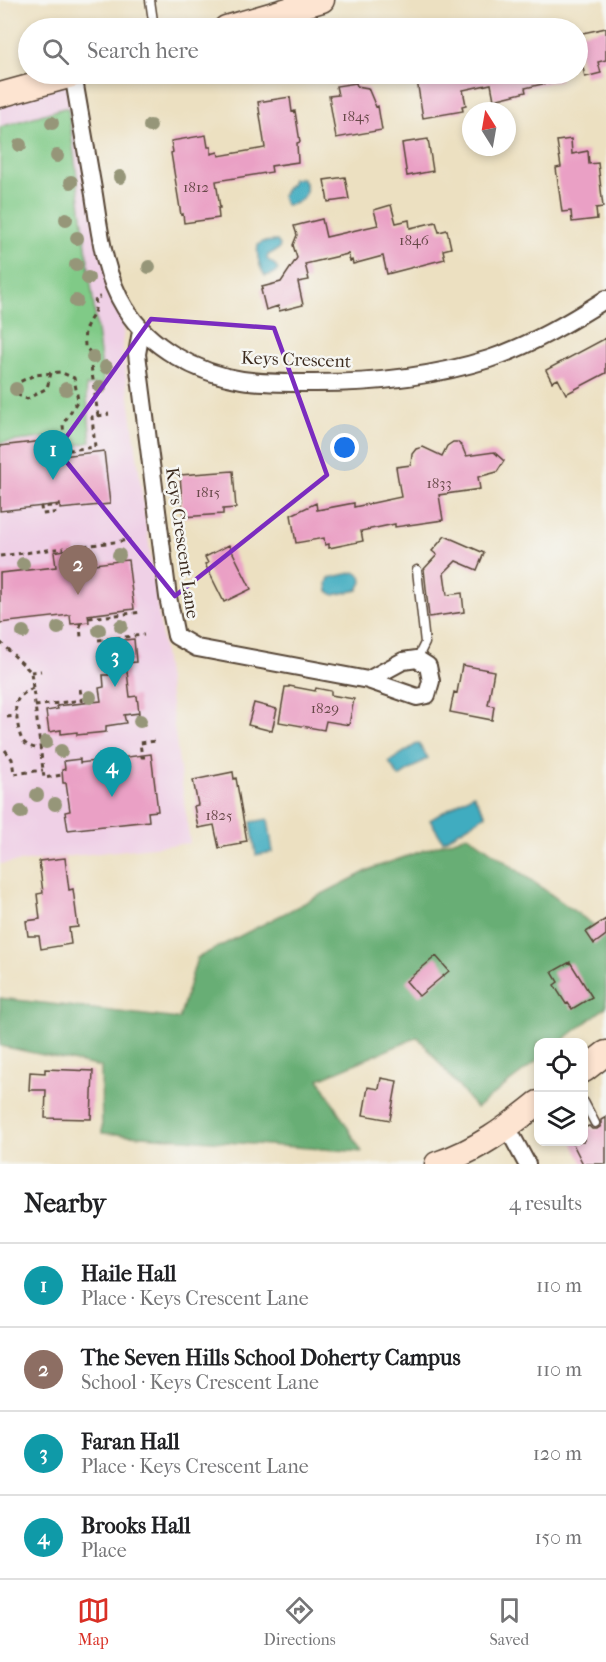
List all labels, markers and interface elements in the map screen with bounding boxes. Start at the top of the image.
search box [18,18,588,84]
icon: search [39,35,72,68]
text: Search here [87,38,199,64]
north arrow [462,102,516,156]
house number: 1845 [342,107,370,125]
house number: 1812 [183,178,209,196]
house number: 1846 [399,231,430,249]
street label: Keys Crescent [241,348,352,372]
pin: 1 [34,430,72,480]
your location [330,433,359,462]
street label: Keys Crescent Lane [161,466,203,620]
house number: 1833 [426,474,452,492]
house number: 1815 [196,483,220,501]
pin: 2 [58,546,98,595]
pin: 3 [96,638,134,687]
house number: 1829 [311,699,339,717]
pin: 4 [92,748,132,797]
house number: 1825 [205,806,233,824]
map controls [534,1038,588,1146]
button: locate [534,1038,588,1092]
button: layers [534,1092,588,1146]
text: Nearby [24,1188,106,1219]
text: 4 results [509,1192,582,1215]
text: Haile Hall [81,1261,176,1287]
text: 1 [40,1274,47,1297]
text: 110 m [536,1274,582,1297]
text: Place · Keys Crescent Lane [81,1287,309,1310]
text: The Seven Hills School Doherty Campus [81,1345,461,1371]
text: 2 [38,1358,49,1381]
text: 110 m [536,1358,582,1381]
text: School · Keys Crescent Lane [81,1371,319,1394]
text: Faran Hall [81,1429,180,1455]
text: 3 [39,1442,48,1465]
text: 120 m [533,1442,582,1465]
text: Place · Keys Crescent Lane [81,1455,309,1478]
text: Brooks Hall [81,1513,191,1539]
text: 4 [38,1526,49,1549]
text: 150 m [534,1526,582,1549]
text: Place [81,1539,127,1562]
tab: Map [77,1594,110,1649]
tab: Directions [264,1594,336,1649]
tab: Saved [489,1594,529,1649]

